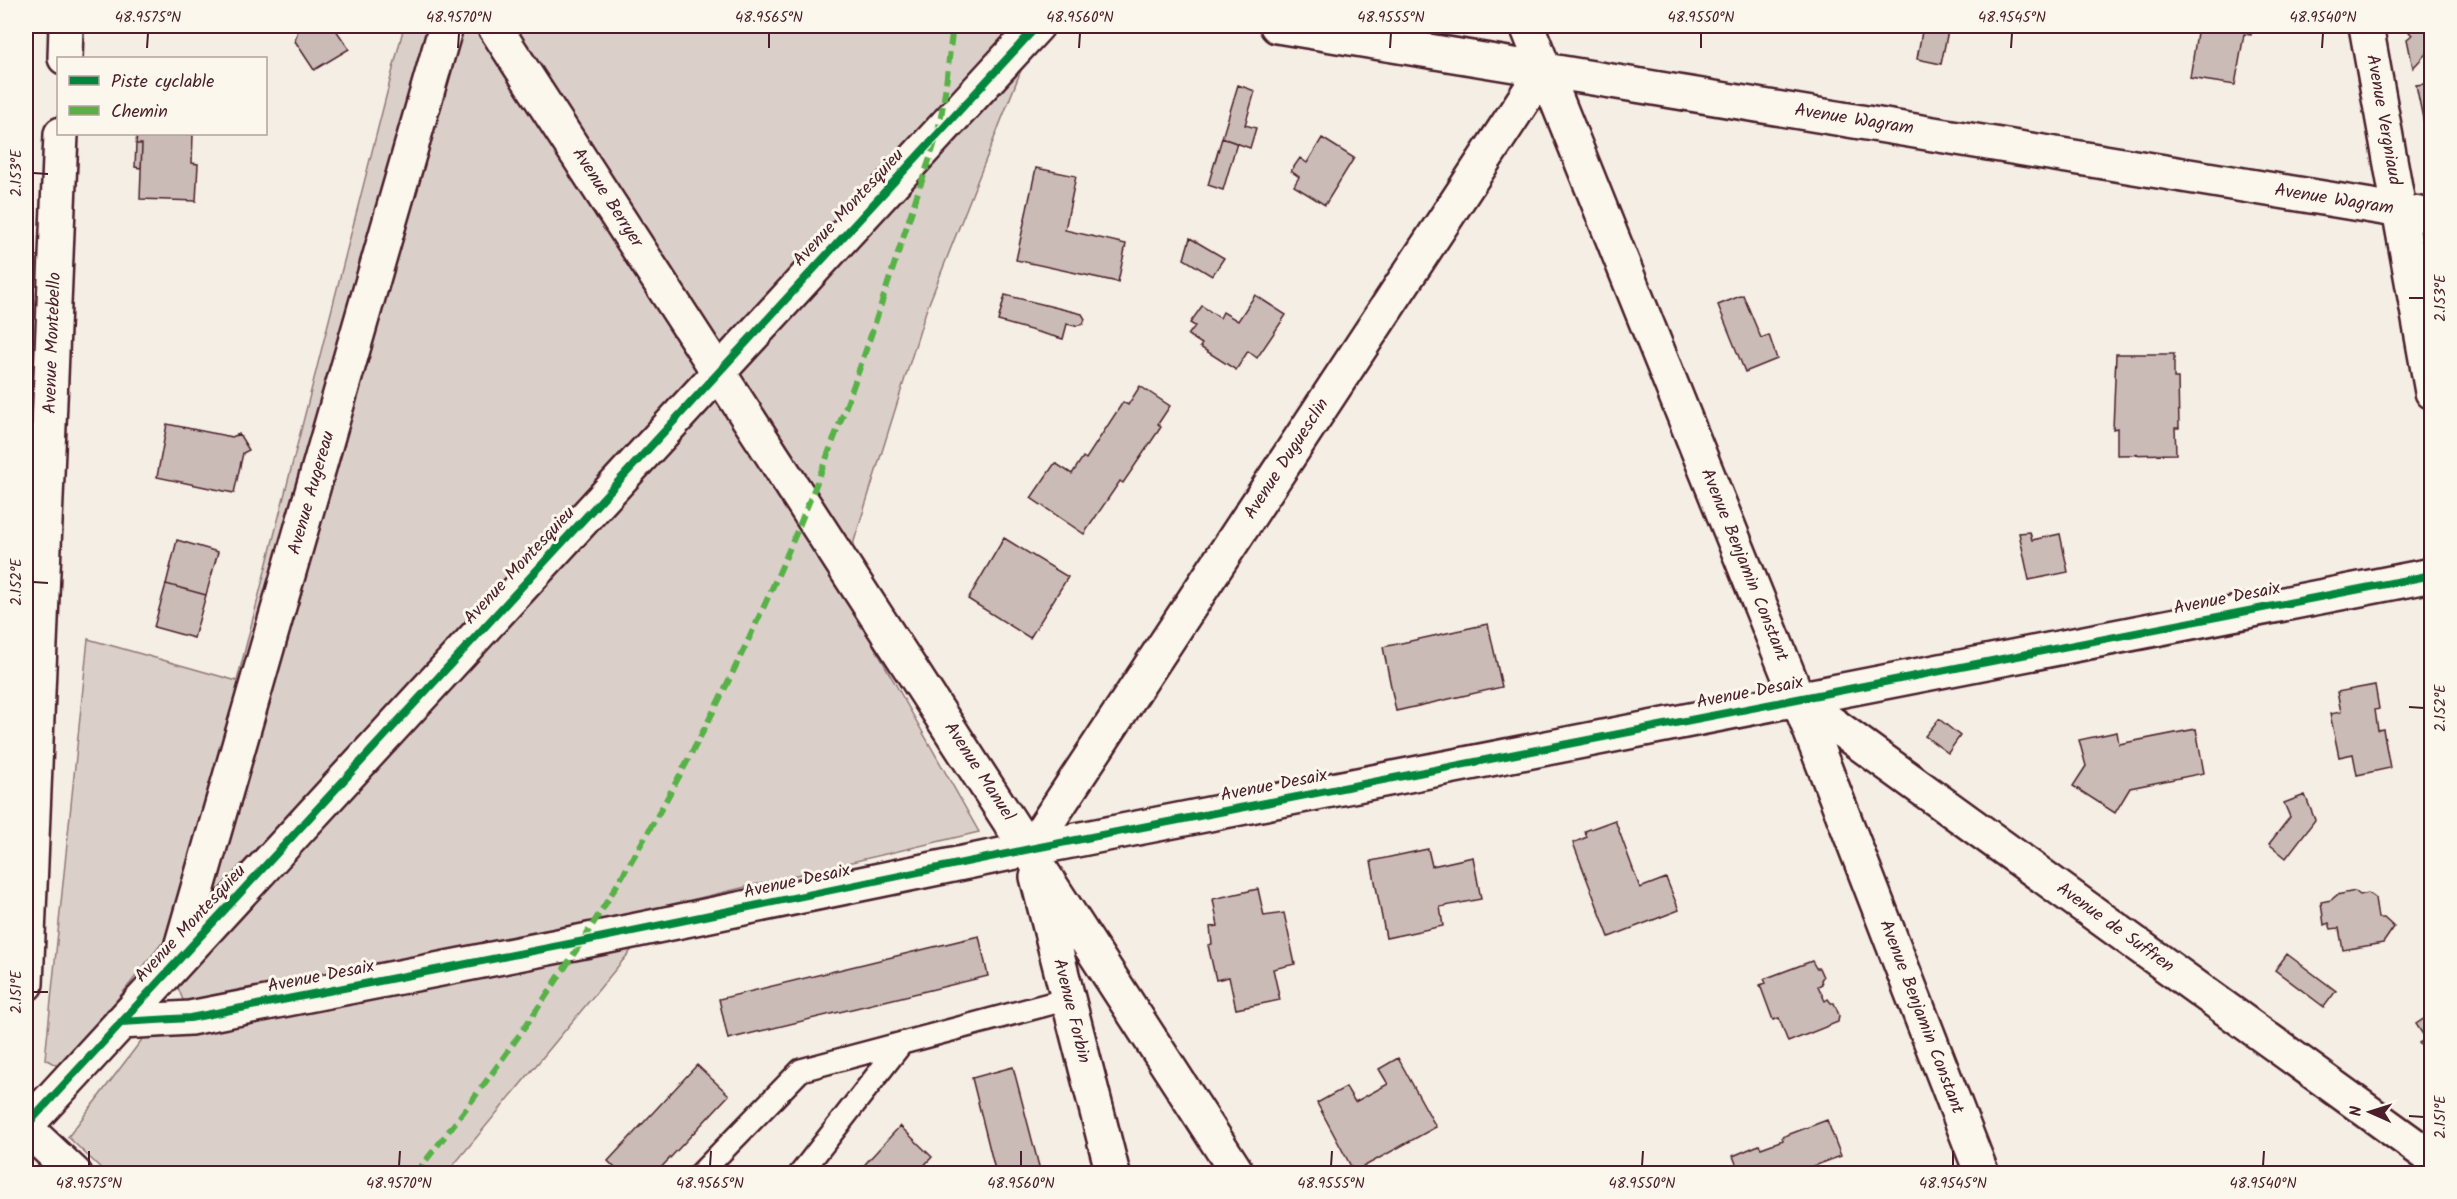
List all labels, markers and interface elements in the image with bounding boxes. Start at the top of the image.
text: 48.9575°N [115,6,181,30]
text: 48.9570°N [426,6,492,30]
text: 48.9565°N [735,6,803,30]
text: 48.9560°N [1046,6,1114,30]
text: 48.9555°N [1357,6,1425,30]
text: 48.9550°N [1667,6,1735,30]
text: 48.9545°N [1978,6,2046,30]
text: 48.9540°N [2289,6,2357,30]
street label: Avenue Vergniaud [2357,52,2409,189]
legend [57,57,267,135]
text: Piste cyclable [111,68,214,97]
street label: Avenue Wagram [1792,96,1916,144]
text: Chemin [111,98,168,127]
street label: Avenue Berryer [564,142,651,255]
street label: Avenue Montesquieu [786,142,912,274]
text: 2.153°E [5,148,29,197]
street label: Avenue Wagram [2272,176,2396,224]
street label: Avenue Montebello [36,272,70,414]
text: 2.153°E [2429,273,2453,322]
street label: Avenue Duguesclin [1237,392,1337,526]
street label: Avenue Augereau [280,427,344,558]
street label: Avenue Benjamin Constant [1692,464,1796,667]
street label: Avenue Montesquieu [457,500,583,632]
text: 2.152°E [5,557,29,606]
street label: Avenue Desaix [2171,574,2283,624]
street label: Avenue Desaix [1694,668,1806,718]
text: 2.152°E [2429,683,2453,732]
street label: Avenue Manuel [936,716,1022,828]
street label: Avenue Desaix [1218,761,1330,811]
street label: Avenue Desaix [741,857,853,907]
street label: Avenue Montesquieu [128,858,254,990]
street label: Avenue de Suffren [2050,875,2180,981]
street label: Avenue Benjamin Constant [1871,916,1972,1119]
street label: Avenue Desaix [265,952,377,1002]
street label: Avenue Forbin [1044,956,1098,1066]
text: 2.151°E [5,969,29,1014]
north arrow [2340,1082,2400,1142]
text: 2.151°E [2429,1094,2453,1139]
text: N [2344,1106,2369,1117]
text: 48.9575°N [56,1172,122,1196]
text: 48.9570°N [366,1172,432,1196]
text: 48.9565°N [676,1172,744,1196]
text: 48.9560°N [987,1172,1055,1196]
text: 48.9555°N [1297,1172,1365,1196]
text: 48.9550°N [1608,1172,1676,1196]
text: 48.9545°N [1919,1172,1987,1196]
text: 48.9540°N [2229,1172,2297,1196]

